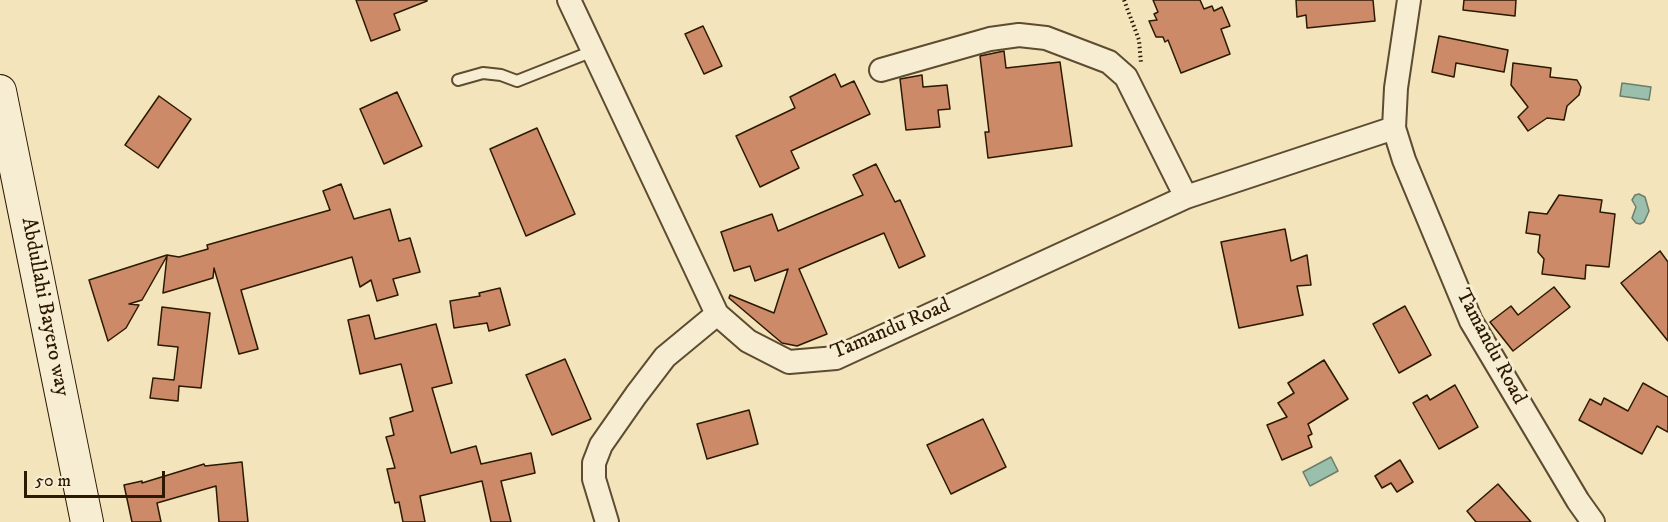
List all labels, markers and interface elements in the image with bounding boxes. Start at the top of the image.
street label: Abdullahi Bayero way [14,215,74,399]
street label: Tamandu Road [1449,285,1531,409]
street label: Tamandu Road [828,294,954,366]
scale bar [27,459,168,497]
text: 50 m [35,470,71,492]

